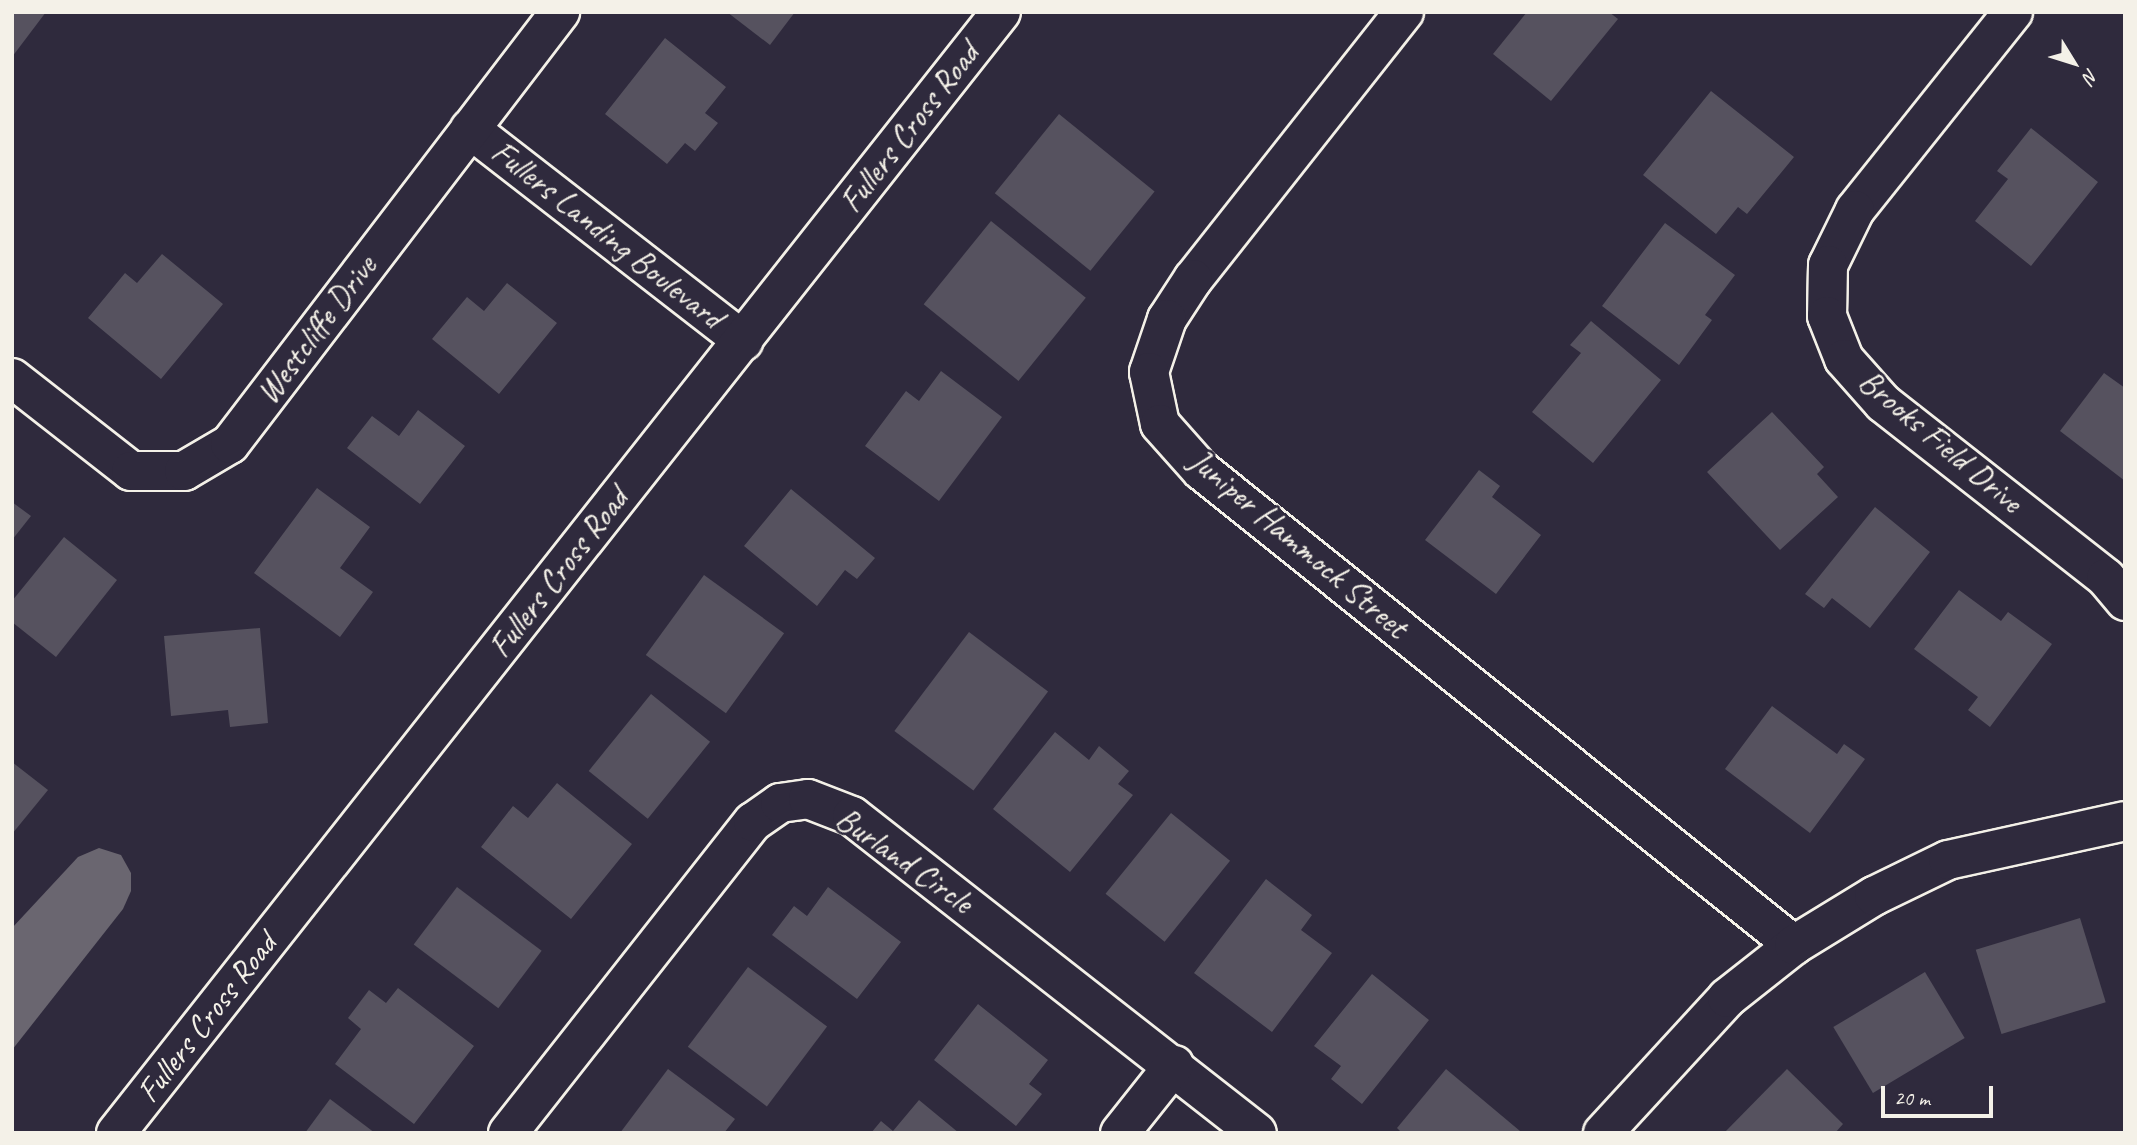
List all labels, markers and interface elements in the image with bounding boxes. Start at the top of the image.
north arrow [2039,28,2109,98]
street label: Fullers Cross Road [831,35,989,221]
text: N [2077,64,2104,88]
street label: Fullers Landing Boulevard [483,132,731,338]
street label: Westcliffe Drive [248,248,386,412]
street label: Brooks Field Drive [1850,362,2030,522]
street label: Juniper Hammock Street [1181,441,1415,647]
street label: Fullers Cross Road [480,480,638,666]
street label: Burland Circle [828,800,980,922]
street label: Fullers Cross Road [128,925,286,1111]
scale bar [1885,1072,1997,1116]
text: 20 m [1894,1085,1930,1111]

